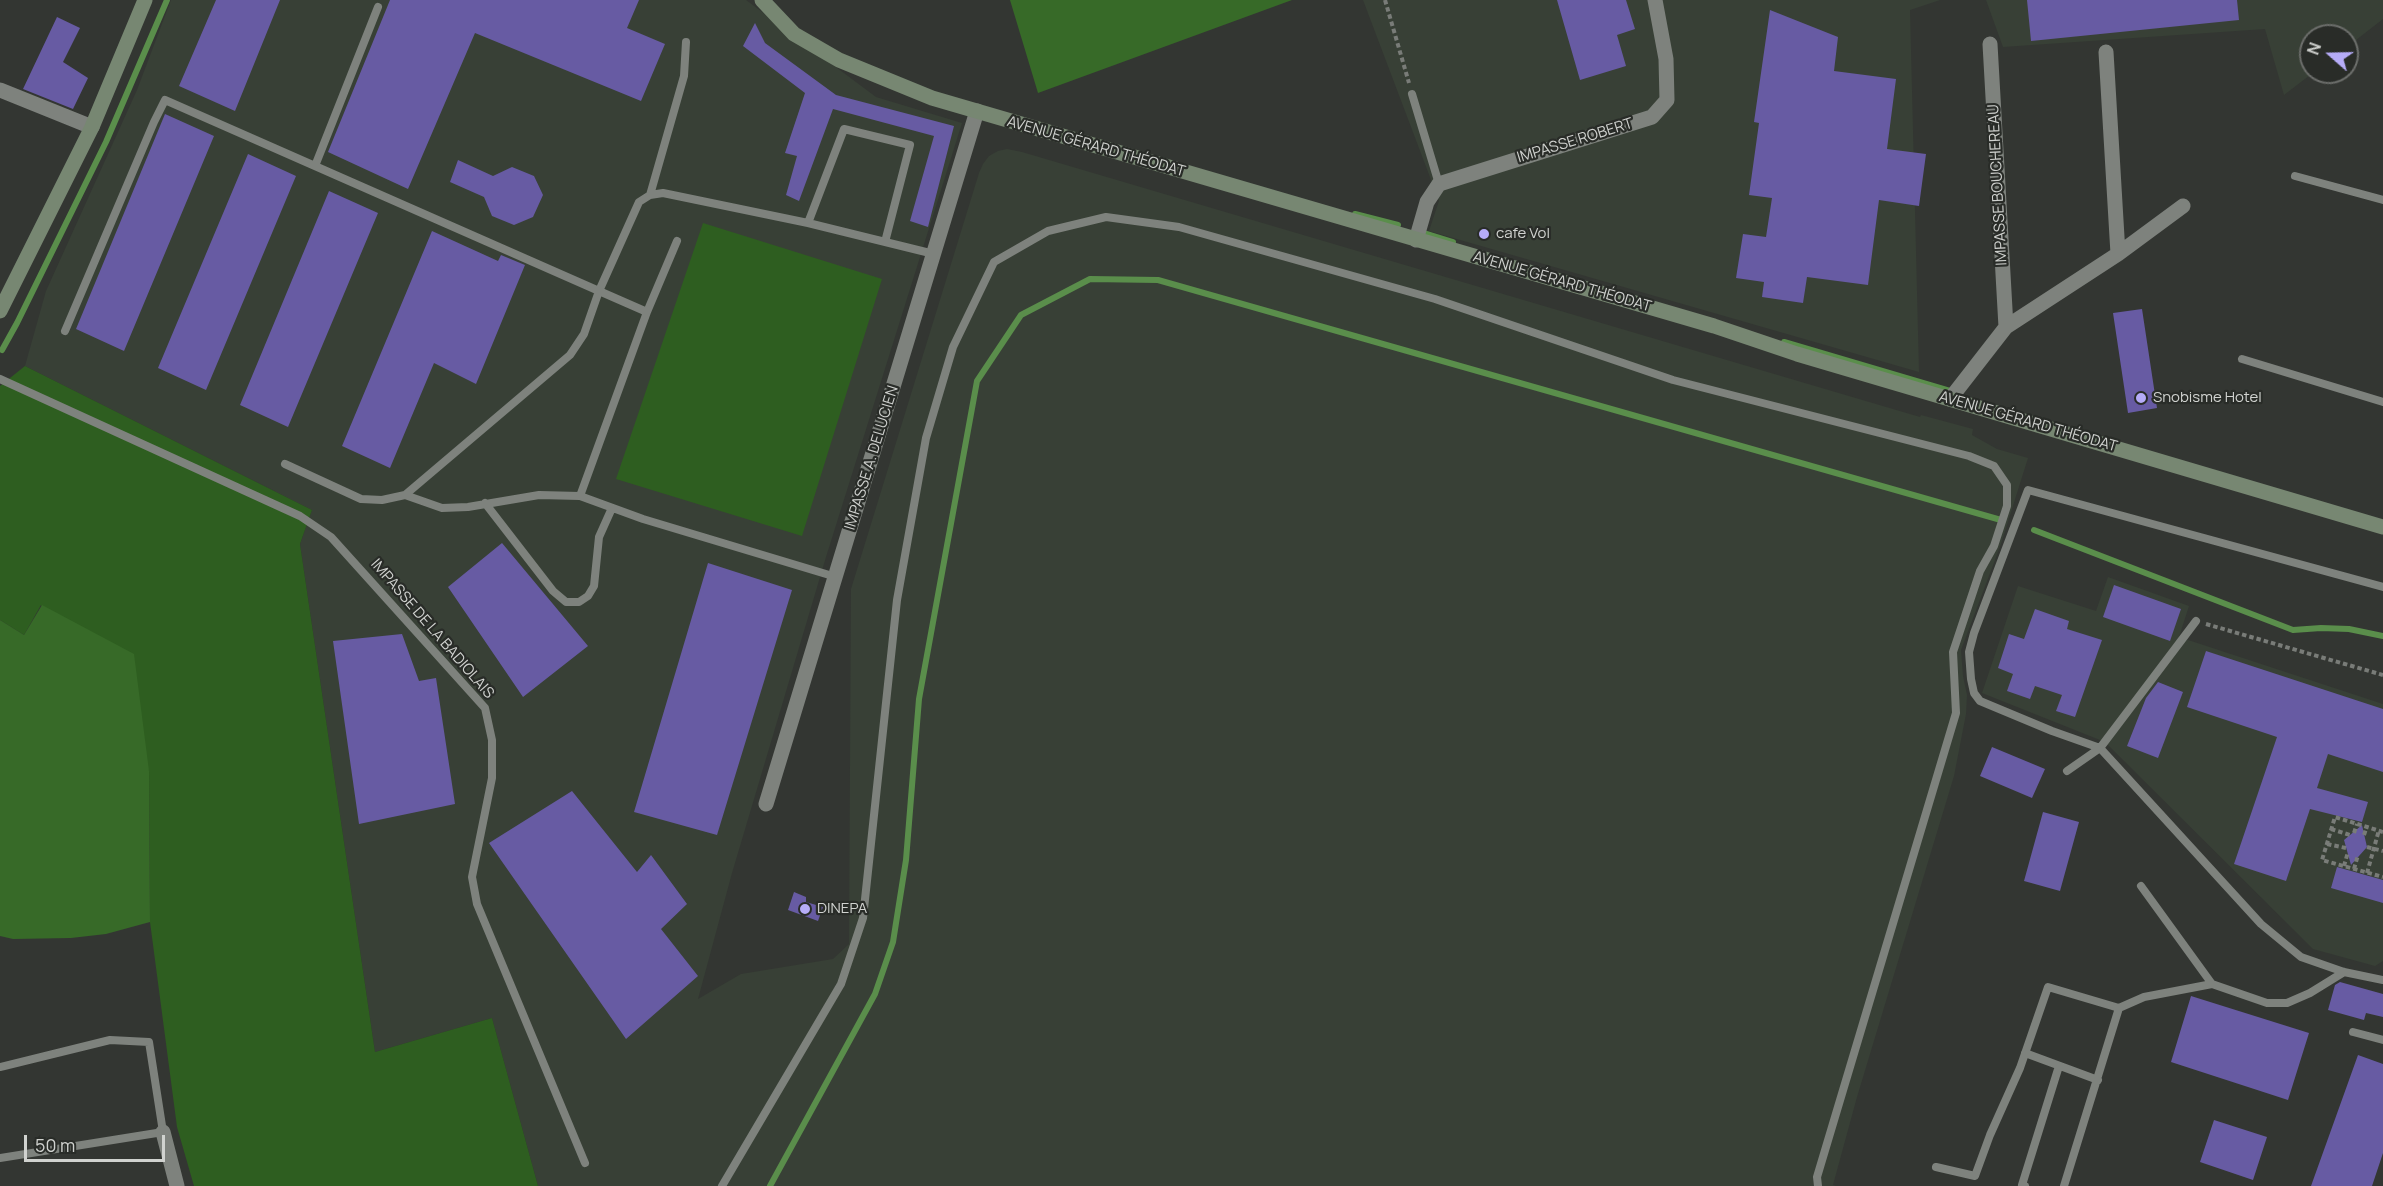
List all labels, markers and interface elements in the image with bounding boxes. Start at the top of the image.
north arrow [2299,24,2359,84]
text: N [2302,39,2326,58]
street label: IMPASSE BOUCHEREAU [1985,104,2011,266]
street label: AVENUE GÉRARD THÉODAT [1005,113,1187,181]
street label: IMPASSE ROBERT [1515,115,1635,167]
place label: cafe Vol [1496,225,1550,243]
marker: cafe Vol [1477,227,1491,241]
street label: AVENUE GÉRARD THÉODAT [1471,248,1653,316]
street label: IMPASSE A. DELUCIEN [841,384,903,532]
street label: AVENUE GÉRARD THÉODAT [1937,388,2119,456]
place label: Snobisme Hotel [2153,389,2262,407]
marker: Snobisme Hotel [2134,391,2148,405]
street label: IMPASSE DE LA BADIOLAIS [367,556,497,702]
place label: DINEPA [817,900,867,918]
marker: DINEPA [798,902,812,916]
scale bar [27,1123,168,1161]
text: 50 m [35,1133,75,1157]

